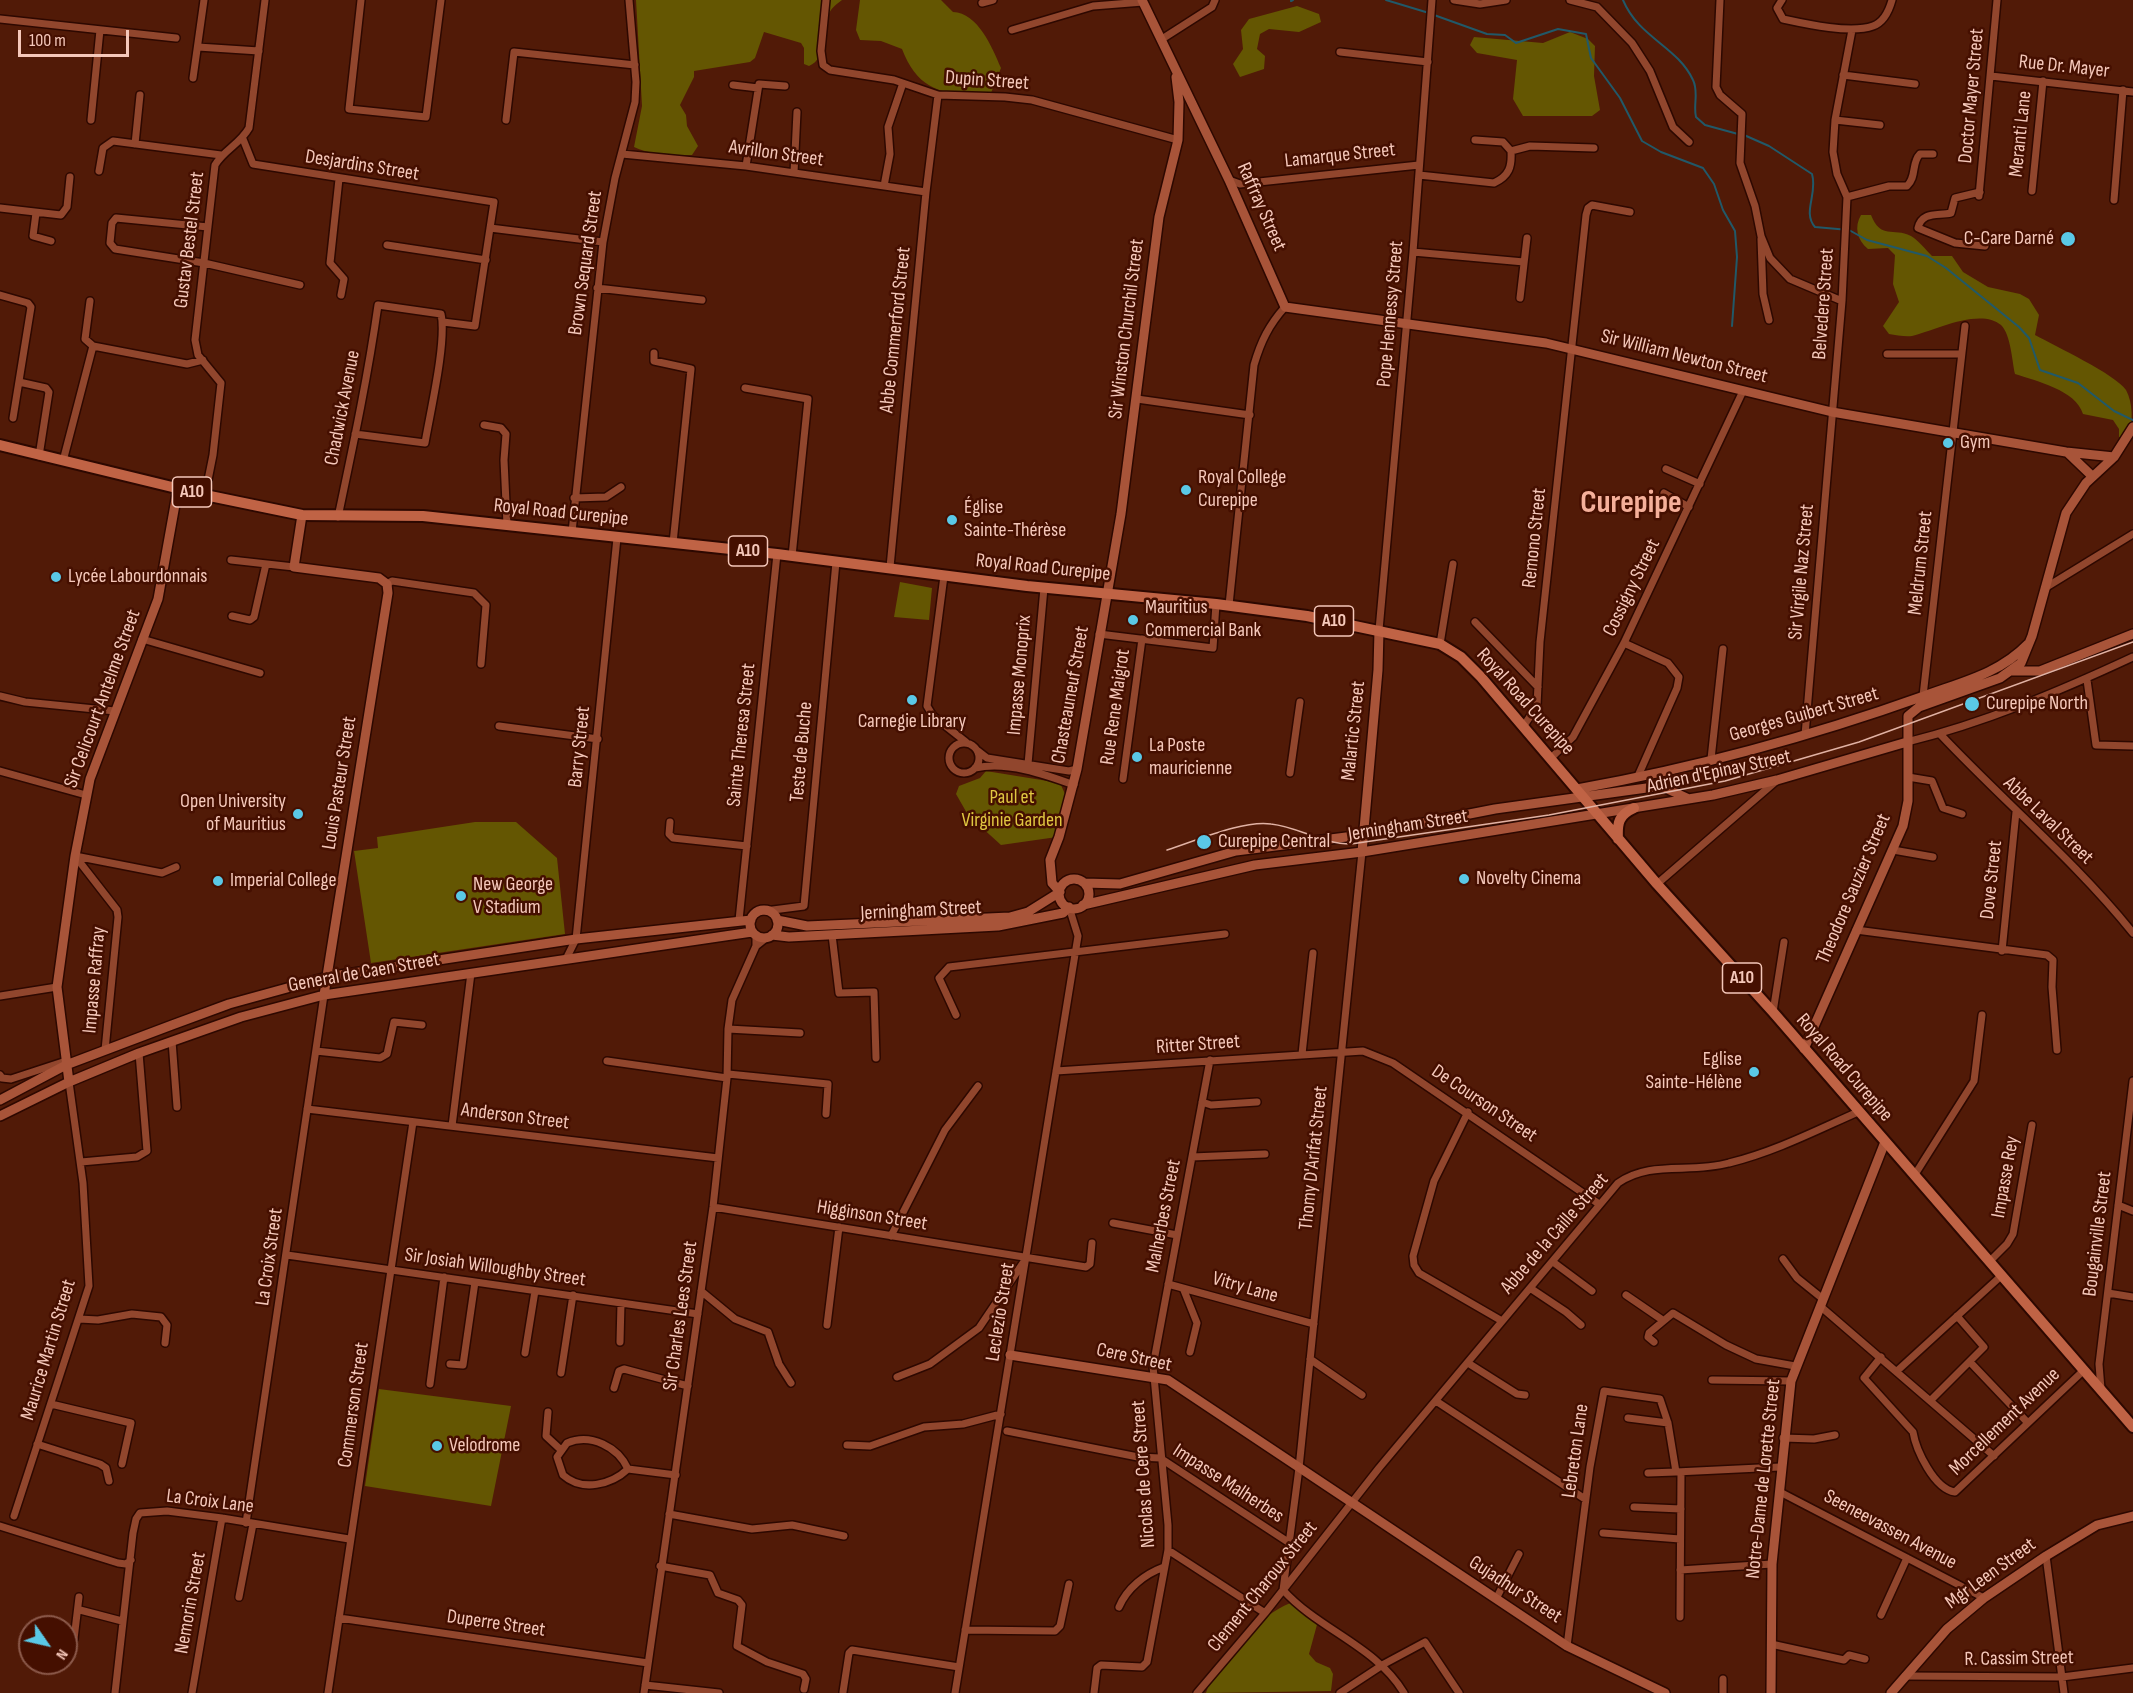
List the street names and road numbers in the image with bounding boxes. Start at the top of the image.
street label: Doctor Mayer Street [1954,28,1990,164]
street label: Rue Dr. Mayer [2017,50,2111,84]
street label: Dupin Street [944,66,1030,96]
street label: Meranti Lane [2005,90,2037,178]
street label: Avrillon Street [727,135,825,173]
street label: Lamarque Street [1283,138,1397,174]
street label: Desjardins Street [303,145,421,187]
street label: Raffray Street [1231,159,1291,255]
street label: Gustav Bestel Street [170,170,210,310]
street label: Brown Sequard Street [564,189,608,337]
street label: Sir Winston Churchil Street [1104,238,1150,420]
street label: Pope Hennessy Street [1373,240,1409,388]
street label: Abbe Commerford Street [875,246,917,414]
street label: Belvedere Street [1808,248,1840,360]
street label: Sir William Newton Street [1598,325,1770,389]
street label: Chadwick Avenue [320,348,366,468]
road number: A10 [172,477,212,507]
street label: Remono Street [1518,487,1552,589]
street label: Royal Road Curepipe [492,494,630,532]
street label: Sir Virgile Naz Street [1784,503,1820,641]
street label: Meldrum Street [1904,510,1938,616]
street label: Cossigny Street [1598,535,1666,641]
road number: A10 [728,536,768,566]
street label: Royal Road Curepipe [974,549,1112,587]
road number: A10 [1314,606,1354,636]
street label: Sir Celicourt Antelme Street [60,607,146,791]
street label: Impasse Monoprix [1003,614,1037,736]
street label: Chasteauneuf Street [1047,624,1095,766]
street label: Royal Road Curepipe [1471,644,1579,760]
street label: Rue Rene Maigrot [1096,648,1136,766]
street label: Sainte Theresa Street [723,662,761,808]
street label: Malartic Street [1337,680,1371,782]
street label: Georges Guibert Street [1727,682,1881,748]
street label: Teste de Buche [786,701,818,803]
street label: Barry Street [564,705,596,789]
street label: Louis Pasteur Street [318,715,362,851]
street label: Adrien d'Epinay Street [1645,745,1793,799]
street label: Abbe Laval Street [1998,772,2098,870]
street label: Jerningham Street [1346,805,1470,847]
street label: Theodore Sauzier Street [1812,810,1896,968]
street label: Dove Street [1976,839,2008,921]
street label: Jerningham Street [860,896,982,926]
street label: Impasse Raffray [78,926,112,1034]
street label: General de Caen Street [286,948,442,998]
road number: A10 [1722,963,1762,993]
street label: Royal Road Curepipe [1791,1009,1897,1127]
street label: Ritter Street [1155,1030,1241,1060]
street label: De Courson Street [1427,1060,1541,1148]
street label: Thomy D'Arifat Street [1295,1085,1333,1231]
street label: Anderson Street [460,1098,570,1136]
street label: Impasse Rey [1987,1134,2025,1220]
street label: Malherbes Street [1141,1157,1187,1275]
street label: Abbe de la Caille Street [1496,1169,1614,1299]
street label: Bougainville Street [2078,1170,2118,1298]
street label: Higginson Street [815,1195,929,1237]
street label: La Croix Street [251,1207,289,1307]
street label: Sir Charles Lees Street [659,1240,703,1392]
street label: Sir Josiah Willoughby Street [403,1243,587,1293]
street label: Leclezio Street [981,1261,1021,1363]
street label: Vitry Lane [1209,1267,1281,1309]
street label: Maurice Martin Street [16,1277,82,1423]
street label: Cere Street [1094,1338,1174,1378]
street label: Commerson Street [333,1341,375,1469]
street label: Morcellement Avenue [1945,1363,2065,1481]
street label: Notre-Dame de Lorette Street [1742,1378,1786,1580]
street label: Nicolas de Cere Street [1127,1399,1161,1549]
street label: Lebreton Lane [1558,1402,1594,1500]
street label: Impasse Malherbes [1168,1439,1288,1529]
street label: La Croix Lane [165,1485,255,1519]
street label: Seeneevassen Avenue [1819,1485,1961,1575]
street label: Clement Charoux Street [1203,1517,1323,1657]
street label: Mgr Leen Street [1941,1533,2041,1615]
street label: Nemorin Street [170,1550,212,1656]
street label: Gujadhur Street [1464,1551,1566,1629]
street label: Duperre Street [445,1605,547,1643]
street label: R. Cassim Street [1964,1646,2074,1672]

